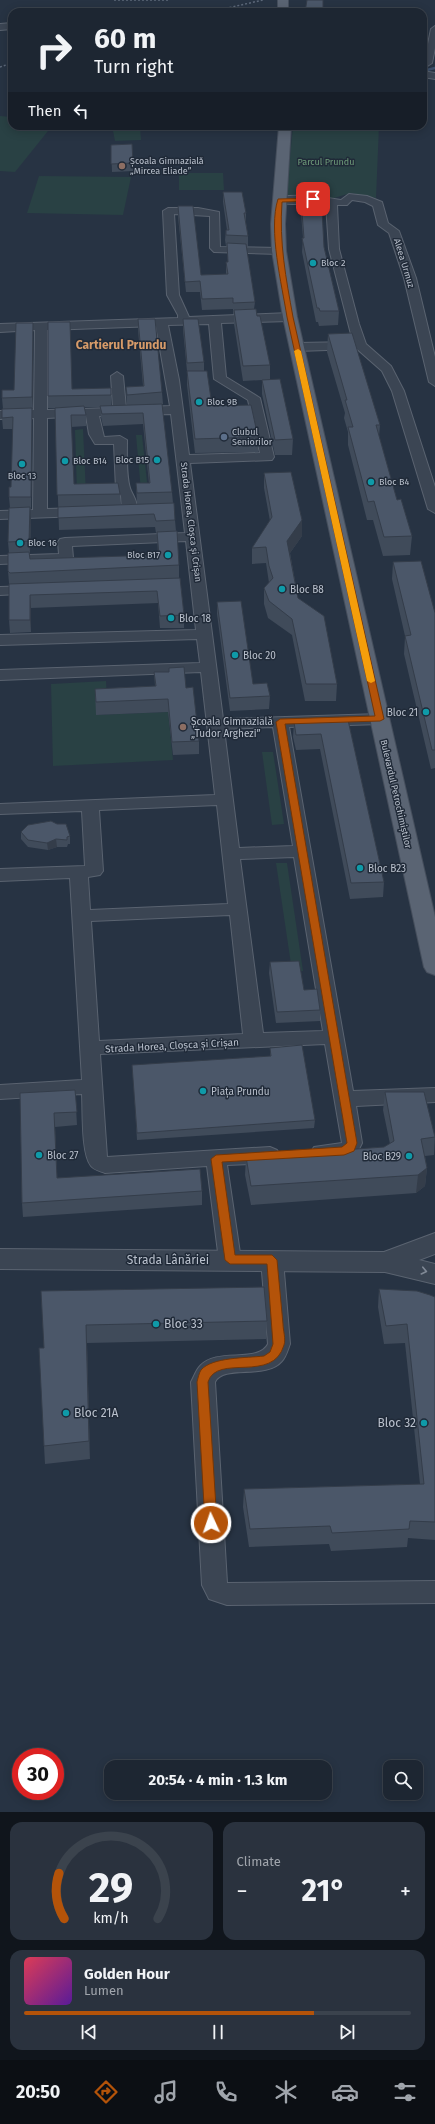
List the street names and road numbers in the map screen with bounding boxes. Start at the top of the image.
street label: Aleea Urmuz [392,237,416,289]
street label: Strada Horea, Cloșca și Crișan [178,462,203,583]
street label: Bulevardul Petrochimiștilor [378,739,414,850]
street label: Strada Horea, Cloșca și Crișan [105,1037,239,1055]
street label: Strada Lânăriei [127,1253,209,1267]

